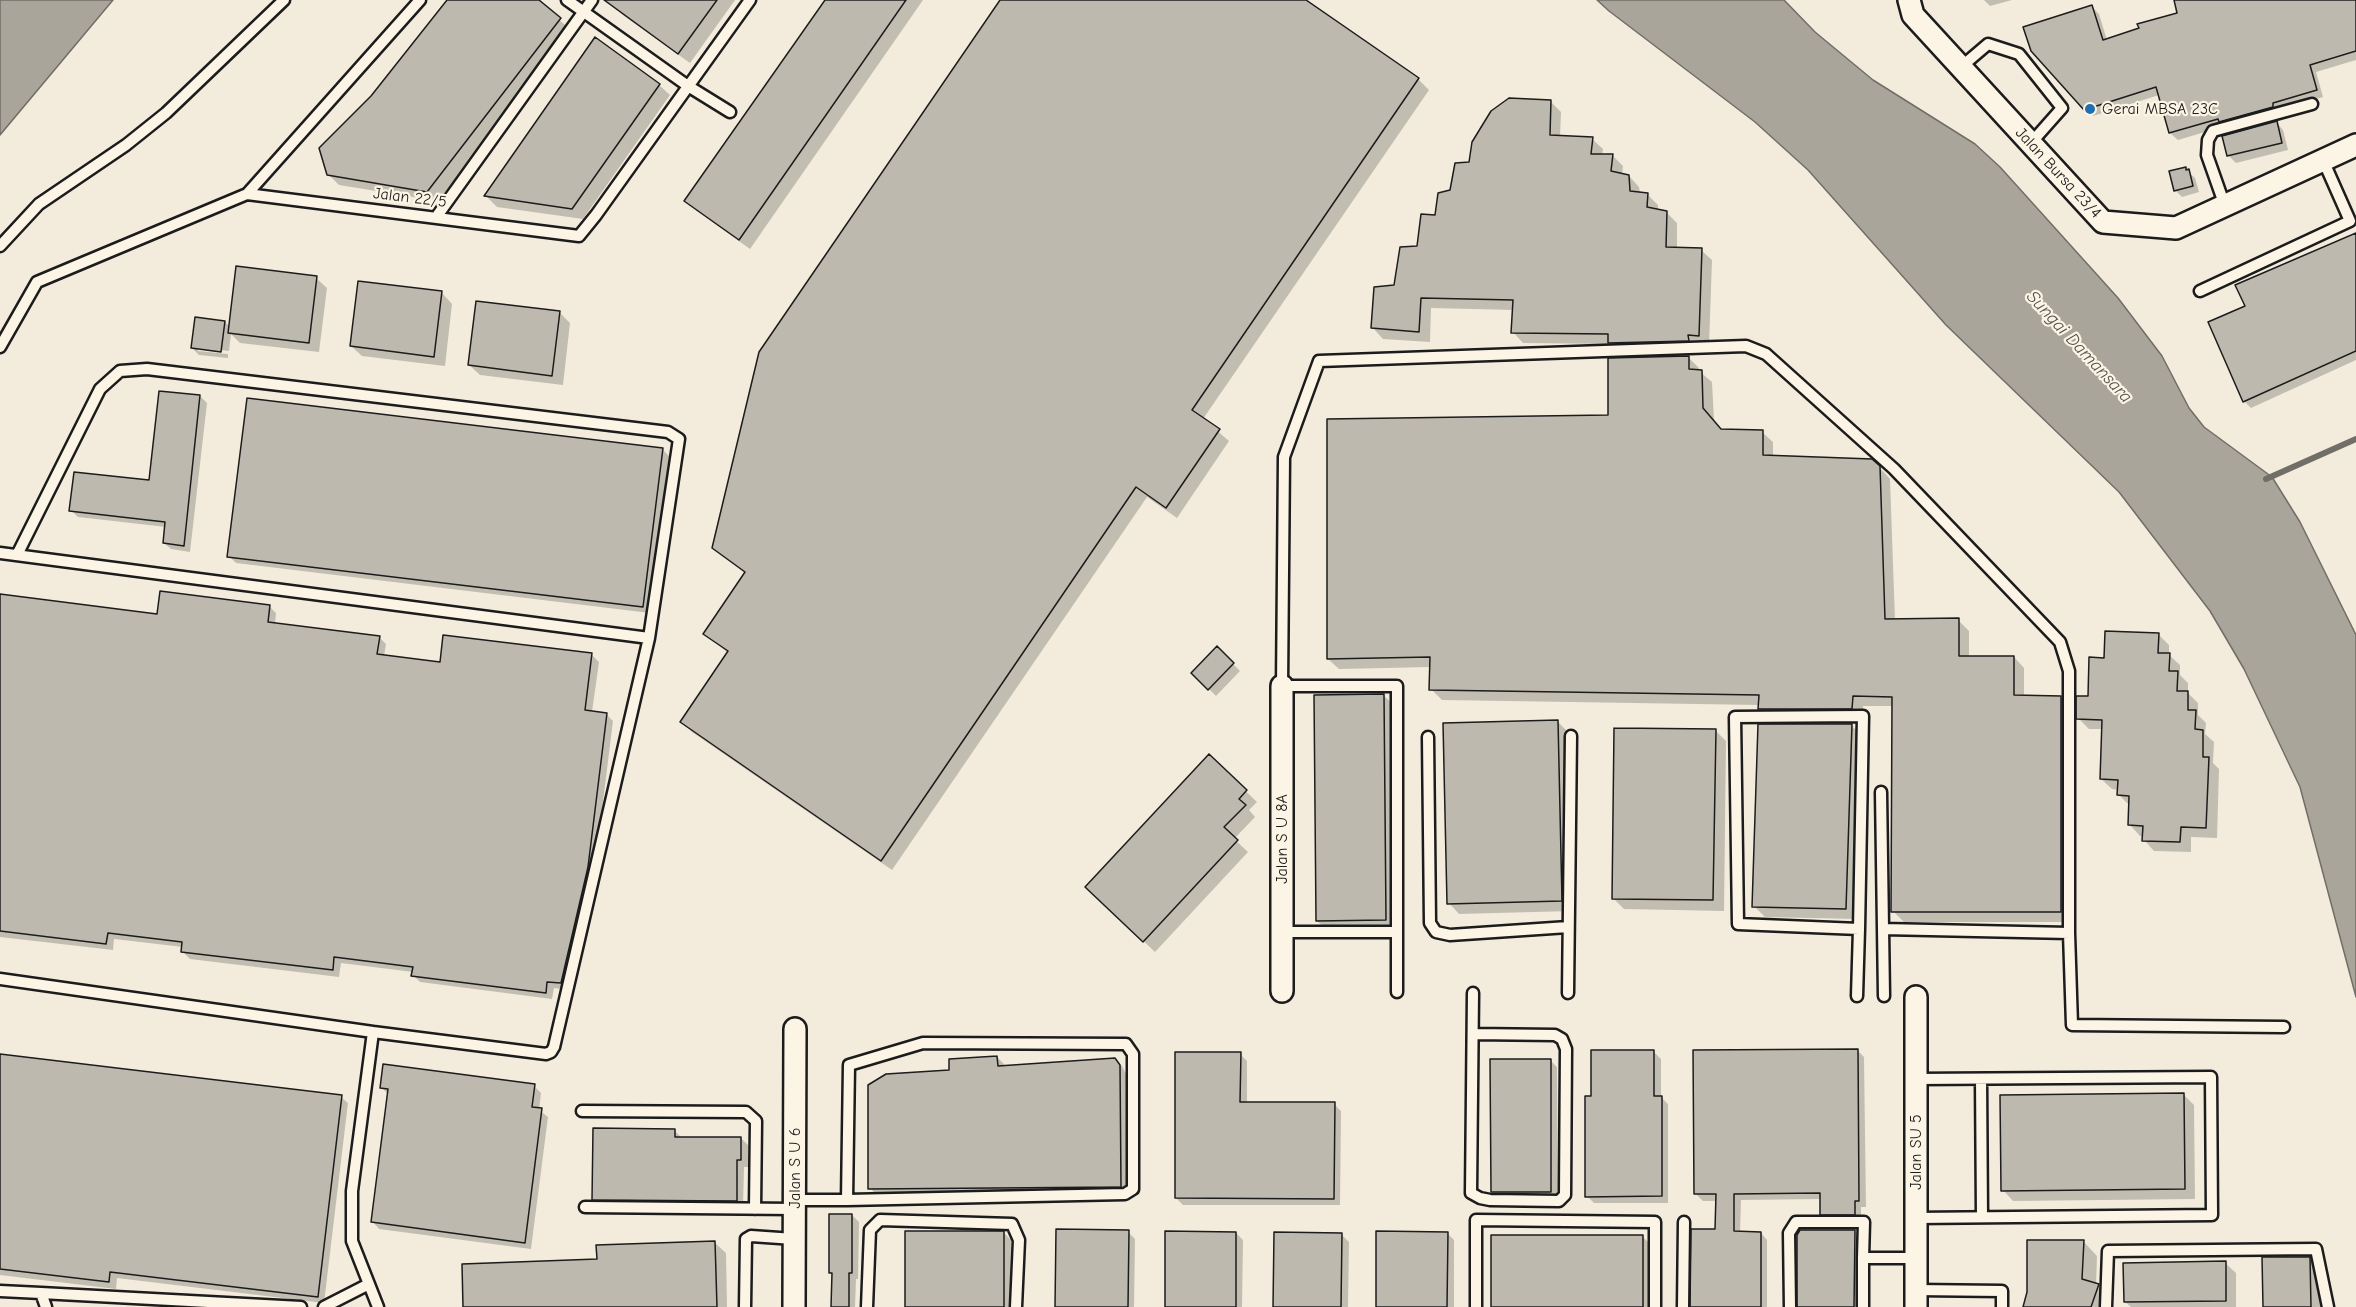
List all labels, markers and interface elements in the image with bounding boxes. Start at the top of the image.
place label: Gerai MBSA 23C [2102,99,2218,119]
marker: Gerai MBSA 23C [2083,102,2097,116]
street label: Jalan Bursa 23/4 [2011,124,2105,222]
street label: Jalan 22/5 [372,184,448,212]
water label: Sungai Damansara [2022,286,2136,408]
street label: Jalan S U 8A [1272,794,1292,884]
street label: Jalan SU 5 [1906,1114,1926,1190]
street label: Jalan S U 6 [785,1128,805,1208]

